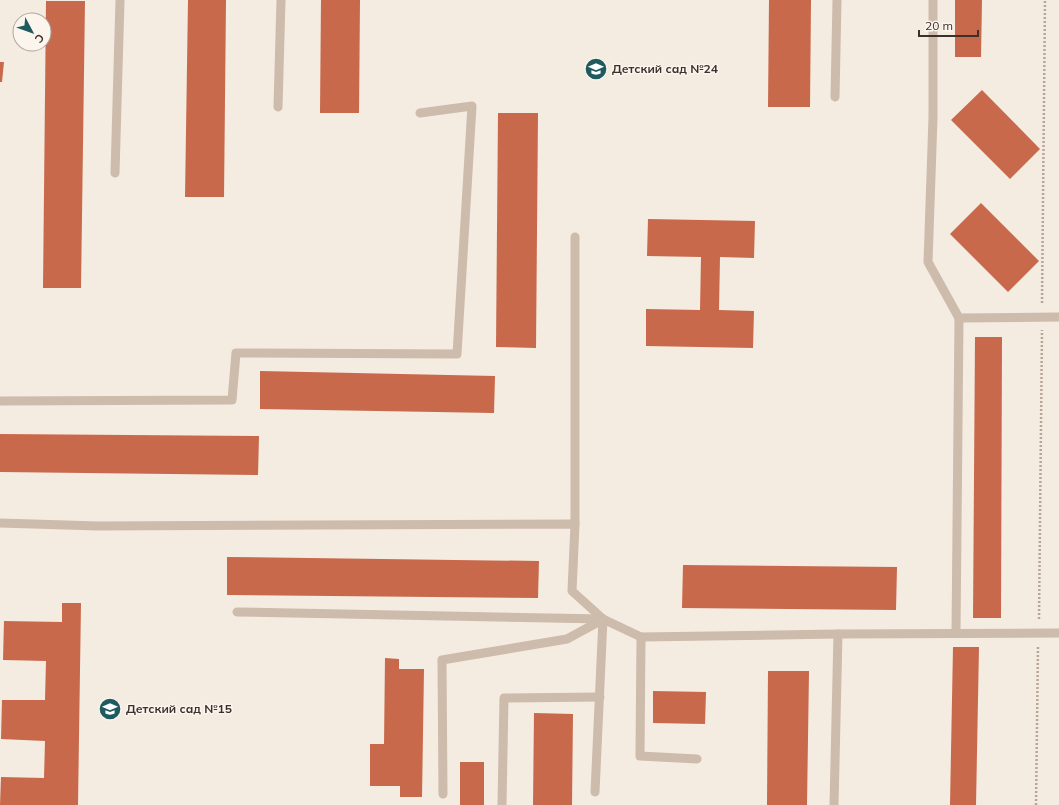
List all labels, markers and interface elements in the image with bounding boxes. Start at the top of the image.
north arrow [12,12,52,52]
scale bar [919,12,978,38]
text: 20 m [925,18,953,33]
text: С [31,31,47,46]
school or university icon: Детский сад №24 [583,56,609,82]
place label: Детский сад №24 [612,61,718,76]
school or university icon: Детский сад №15 [97,696,123,722]
place label: Детский сад №15 [126,701,232,716]

